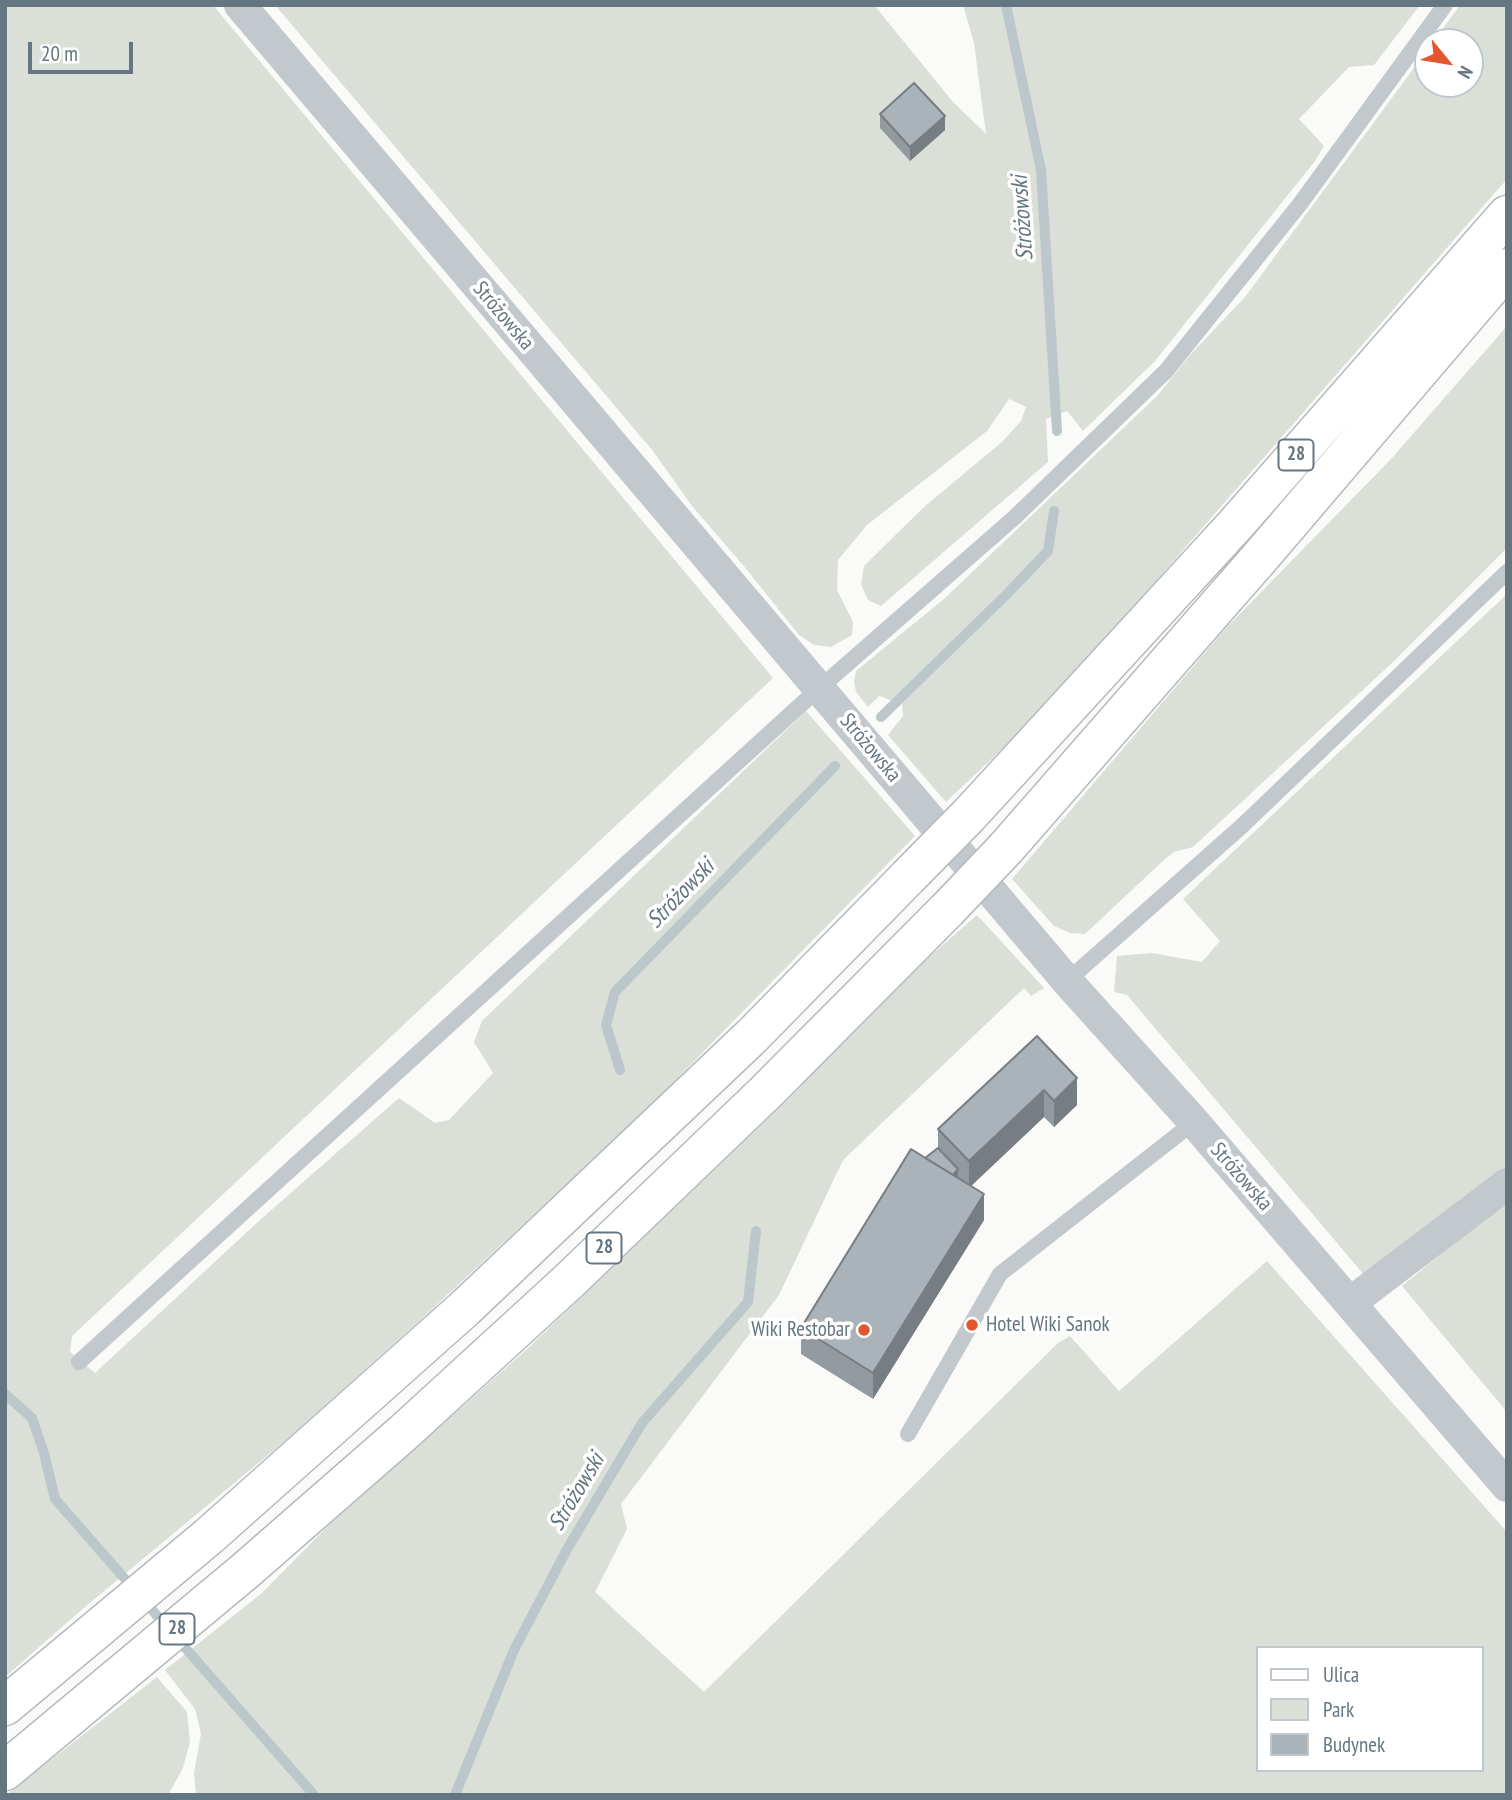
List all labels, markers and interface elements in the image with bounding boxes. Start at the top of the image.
scale bar [32,28,136,72]
north arrow [1414,28,1484,98]
text: 20 m [41,40,78,67]
text: N [1452,62,1478,83]
water label: Stróżowski [1006,175,1040,261]
street label: Stróżowska [467,277,539,355]
road number: 28 [1278,440,1314,470]
street label: Stróżowska [834,709,906,787]
water label: Stróżowski [642,854,720,934]
street label: Stróżowska [1205,1138,1277,1216]
road number: 28 [586,1232,622,1264]
place label: Hotel Wiki Sanok [986,1312,1110,1338]
place label: Wiki Restobar [751,1317,850,1343]
marker: Hotel Wiki Sanok [964,1317,980,1333]
marker: Wiki Restobar [856,1322,872,1338]
water label: Stróżowski [543,1448,611,1536]
road number: 28 [160,1614,194,1644]
legend [1256,1646,1484,1772]
text: Ulica [1323,1661,1359,1688]
text: Park [1323,1696,1354,1723]
text: Budynek [1323,1731,1385,1758]

